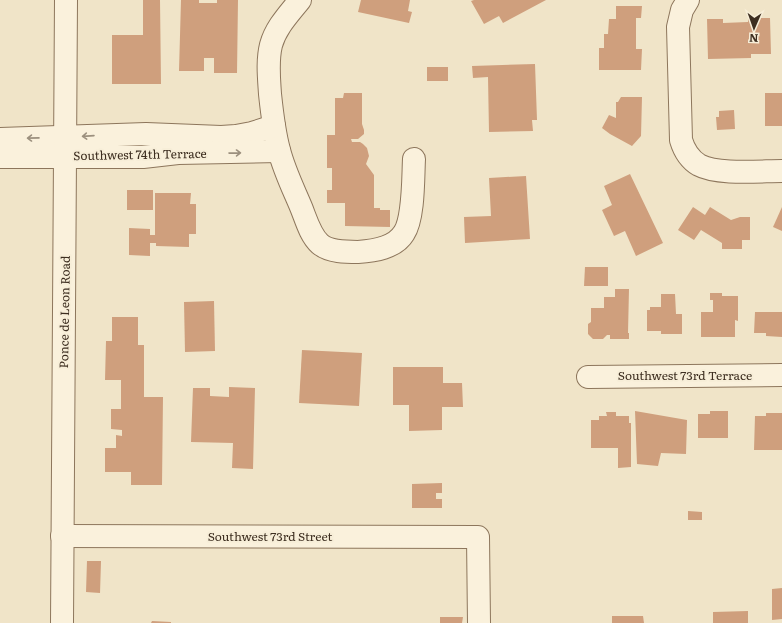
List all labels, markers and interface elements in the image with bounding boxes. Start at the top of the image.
north arrow [734,8,774,48]
text: N [749,31,759,47]
one-way arrow [82,132,95,139]
one-way arrow [27,134,40,142]
street label: Southwest 74th Terrace [73,144,207,164]
one-way arrow [228,149,241,157]
street label: Ponce de Leon Road [54,255,74,368]
street label: Southwest 73rd Terrace [618,366,752,384]
street label: Southwest 73rd Street [208,527,332,545]

